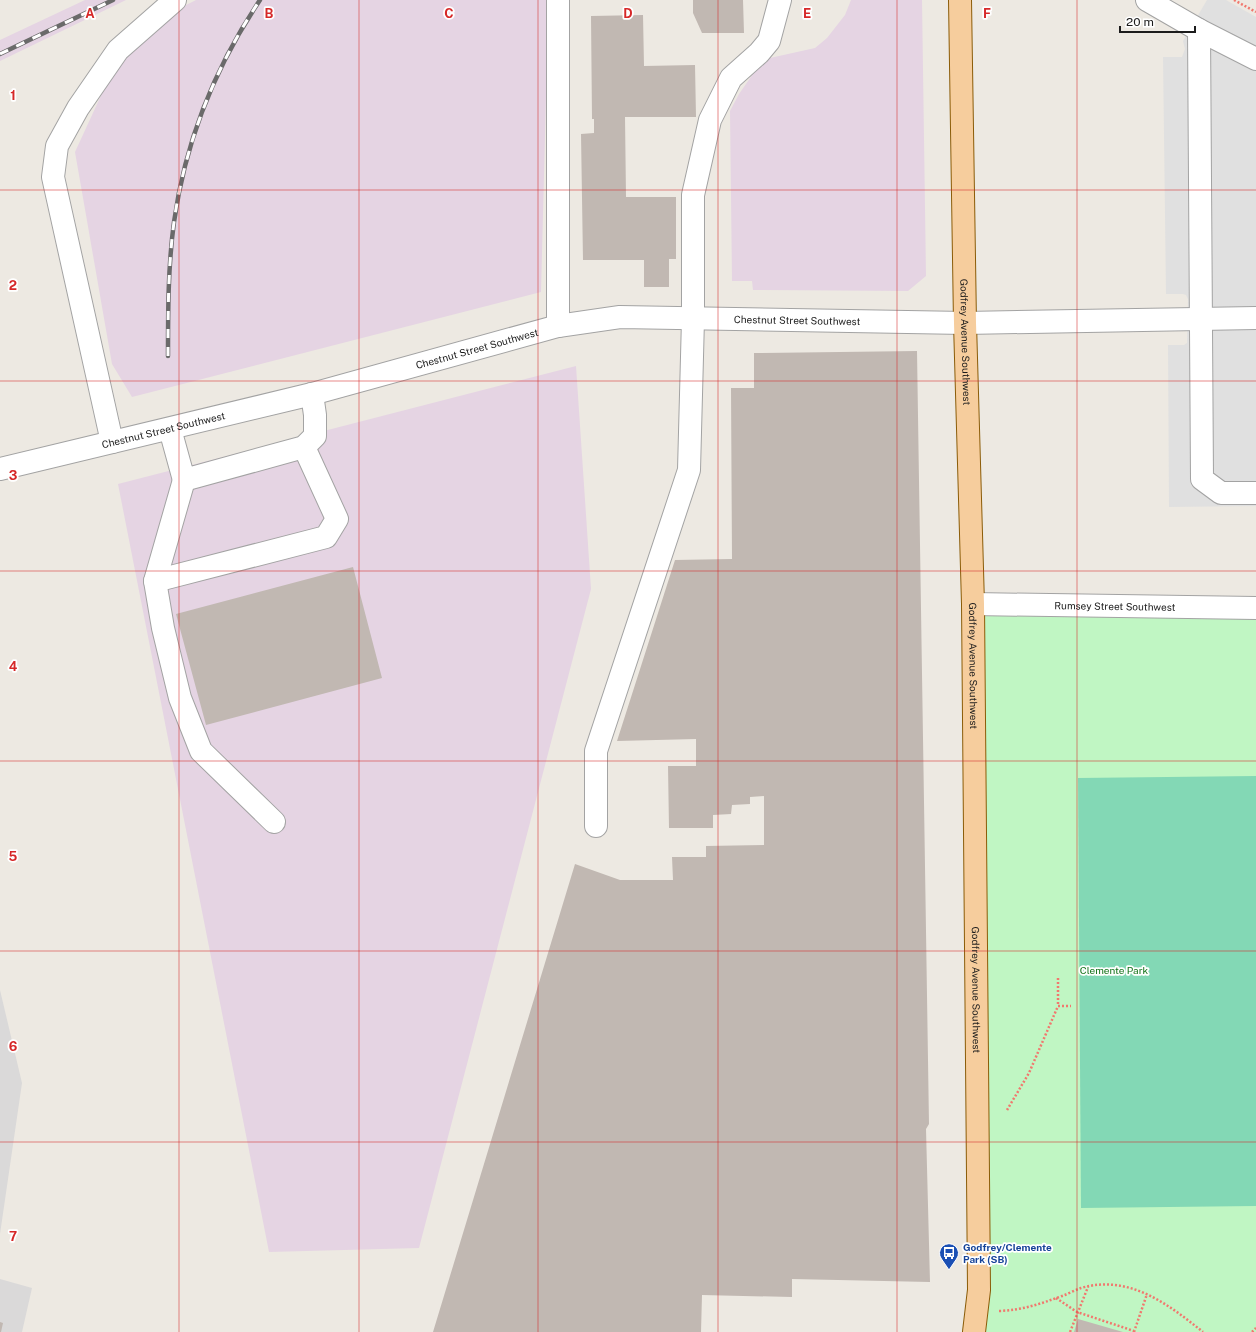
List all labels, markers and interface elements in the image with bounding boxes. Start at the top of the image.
text: A [85,6,95,21]
text: B [265,6,274,21]
text: C [444,6,454,21]
text: D [623,6,633,21]
text: E [803,6,811,21]
text: F [983,6,991,21]
scale bar [1120,8,1195,34]
text: 20 m [1126,15,1154,29]
text: 1 [10,88,16,103]
text: 2 [9,278,17,293]
street label: Godfrey Avenue Southwest [958,278,973,406]
street label: Chestnut Street Southwest [734,313,861,327]
street label: Chestnut Street Southwest [414,326,540,371]
street label: Chestnut Street Southwest [100,409,226,450]
text: 3 [9,468,18,483]
street label: Rumsey Street Southwest [1054,599,1176,613]
street label: Godfrey Avenue Southwest [967,602,980,729]
text: 4 [9,659,18,674]
text: 5 [9,849,18,864]
street label: Godfrey Avenue Southwest [970,926,983,1053]
park label: Clemente Park [1080,964,1149,976]
text: 6 [9,1039,18,1054]
text: 7 [9,1229,17,1244]
place label: Godfrey/Clemente Park (SB) [963,1241,1052,1265]
bus stop icon: Godfrey/Clemente Park (SB) [938,1242,960,1270]

